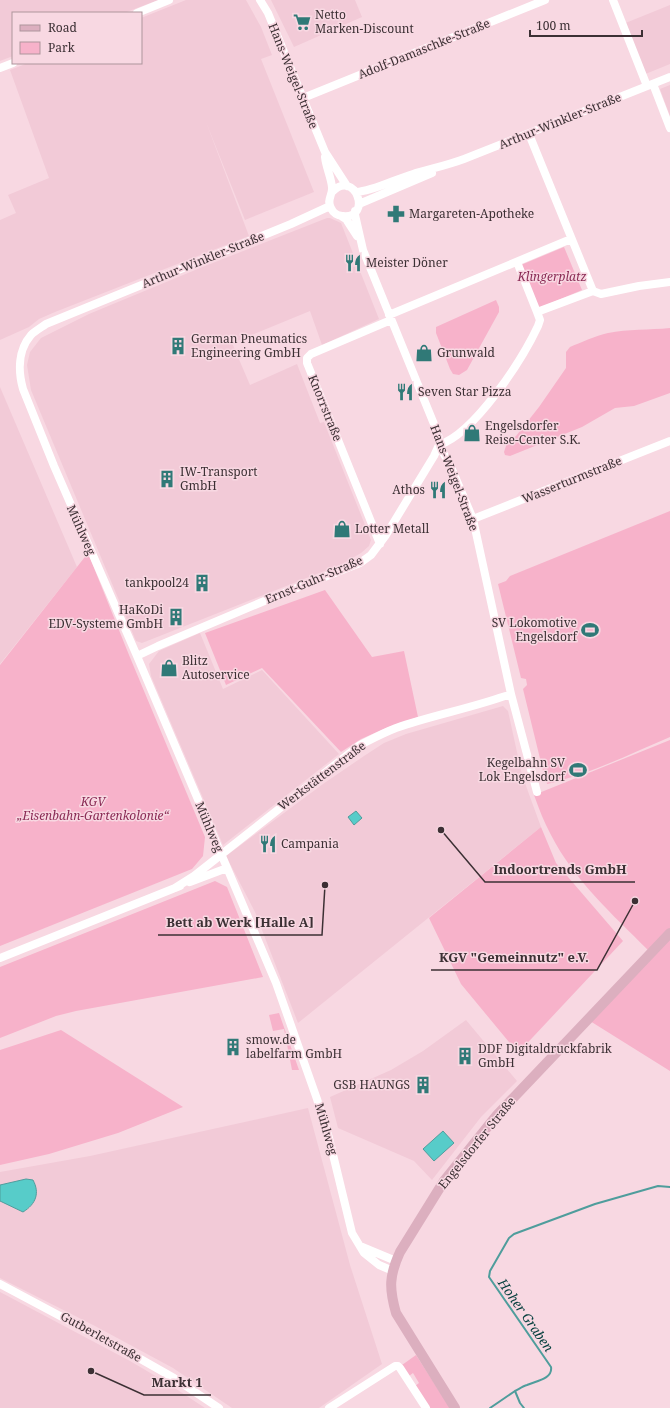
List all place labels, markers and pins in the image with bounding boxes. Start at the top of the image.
place label: Netto Marken-Discount [315,6,414,37]
supermarket icon: Netto Marken-Discount [292,12,312,32]
pharmacy icon: Margareten-Apotheke [386,204,406,224]
place label: Margareten-Apotheke [409,205,534,222]
restaurant icon: Meister Döner [343,253,363,273]
place label: Meister Döner [366,254,448,271]
place label: German Pneumatics Engineering GmbH [191,330,307,361]
building icon: German Pneumatics Engineering GmbH [168,336,188,356]
shop icon: Grunwald [414,343,434,363]
place label: Grunwald [437,344,495,361]
restaurant icon: Seven Star Pizza [395,382,415,402]
place label: Seven Star Pizza [418,383,512,400]
place label: Engelsdorfer Reise-Center S.K. [485,417,581,448]
shop icon: Engelsdorfer Reise-Center S.K. [462,423,482,443]
place label: IW-Transport GmbH [180,463,258,494]
building icon: IW-Transport GmbH [157,469,177,489]
restaurant icon: Athos [428,480,448,500]
place label: Athos [392,481,425,498]
shop icon: Lotter Metall [332,519,352,539]
place label: Lotter Metall [355,520,429,537]
building icon: tankpool24 [192,573,212,593]
place label: tankpool24 [125,574,189,591]
place label: HaKoDi EDV-Systeme GmbH [48,601,163,632]
building icon: HaKoDi EDV-Systeme GmbH [166,607,186,627]
place label: SV Lokomotive Engelsdorf [492,614,579,645]
sports icon: SV Lokomotive Engelsdorf [580,620,600,640]
place label: Blitz Autoservice [182,652,250,683]
shop icon: Blitz Autoservice [159,658,179,678]
place label: Kegelbahn SV Lok Engelsdorf [479,754,567,785]
sports icon: Kegelbahn SV Lok Engelsdorf [568,760,588,780]
restaurant icon: Campania [258,834,278,854]
place label: Campania [281,835,339,852]
callout: Indoortrends GmbH [485,857,635,882]
callout: Bett ab Werk [Halle A] [158,910,322,935]
callout: KGV "Gemeinnutz" e.V. [431,945,597,970]
place label: smow.de labelfarm GmbH [246,1031,343,1062]
building icon: smow.de labelfarm GmbH [223,1037,243,1057]
place label: DDF Digitaldruckfabrik GmbH [478,1040,613,1071]
building icon: DDF Digitaldruckfabrik GmbH [455,1046,475,1066]
building icon: GSB HAUNGS [413,1075,433,1095]
place label: GSB HAUNGS [333,1076,410,1093]
callout: Markt 1 [144,1370,211,1395]

